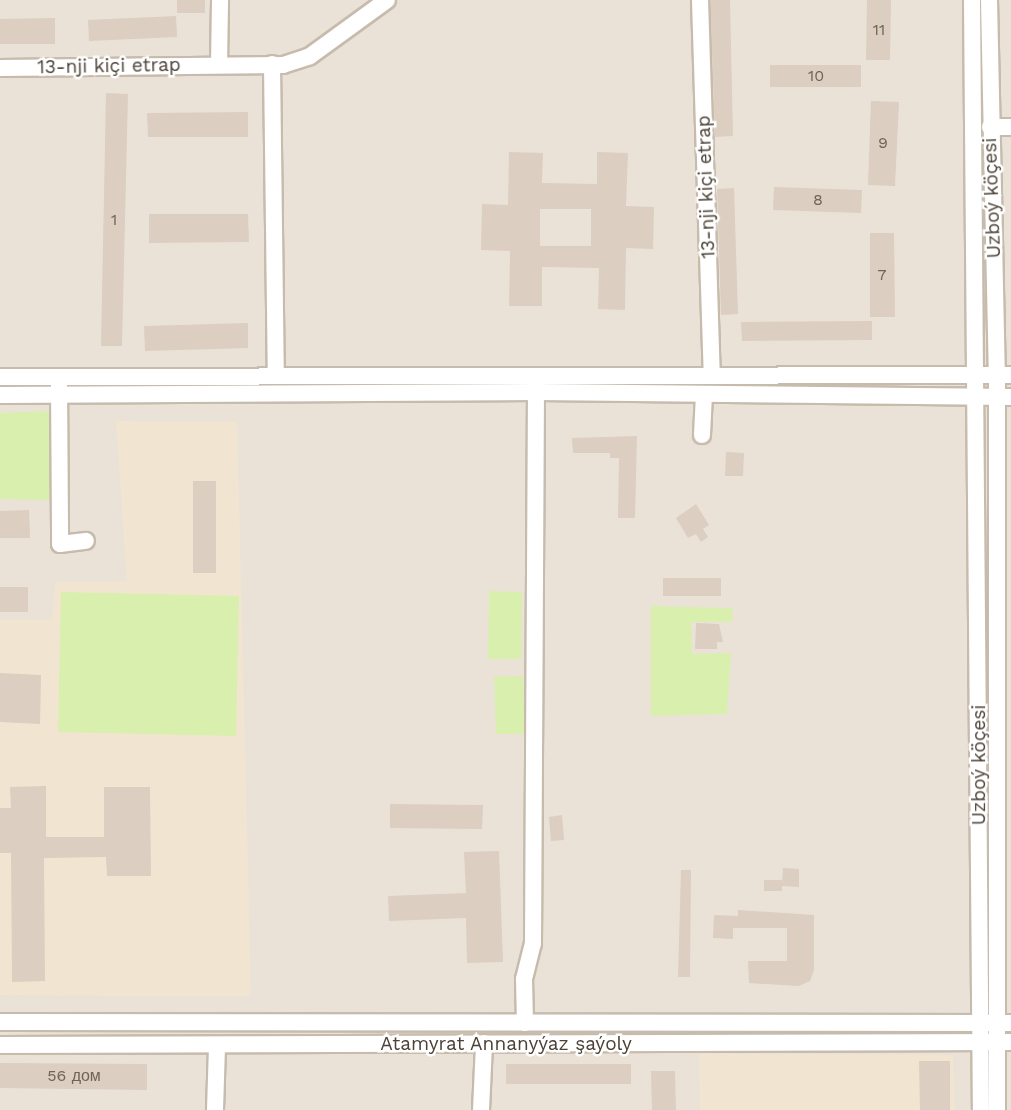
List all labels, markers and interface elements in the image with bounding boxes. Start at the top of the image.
house number: 11 [873,20,885,40]
street label: 13-nji kiçi etrap [37,53,181,79]
house number: 10 [808,66,824,86]
street label: 13-nji kiçi etrap [692,115,720,259]
house number: 9 [878,133,888,153]
street label: Uzboý köçesi [978,137,1006,259]
house number: 8 [813,190,823,210]
house number: 1 [111,210,117,230]
house number: 7 [878,265,886,285]
street label: Uzboý köçesi [968,704,990,826]
street label: Atamyrat Annanyýaz şaýoly [380,1033,632,1055]
house number: 56 дом [47,1066,101,1086]

